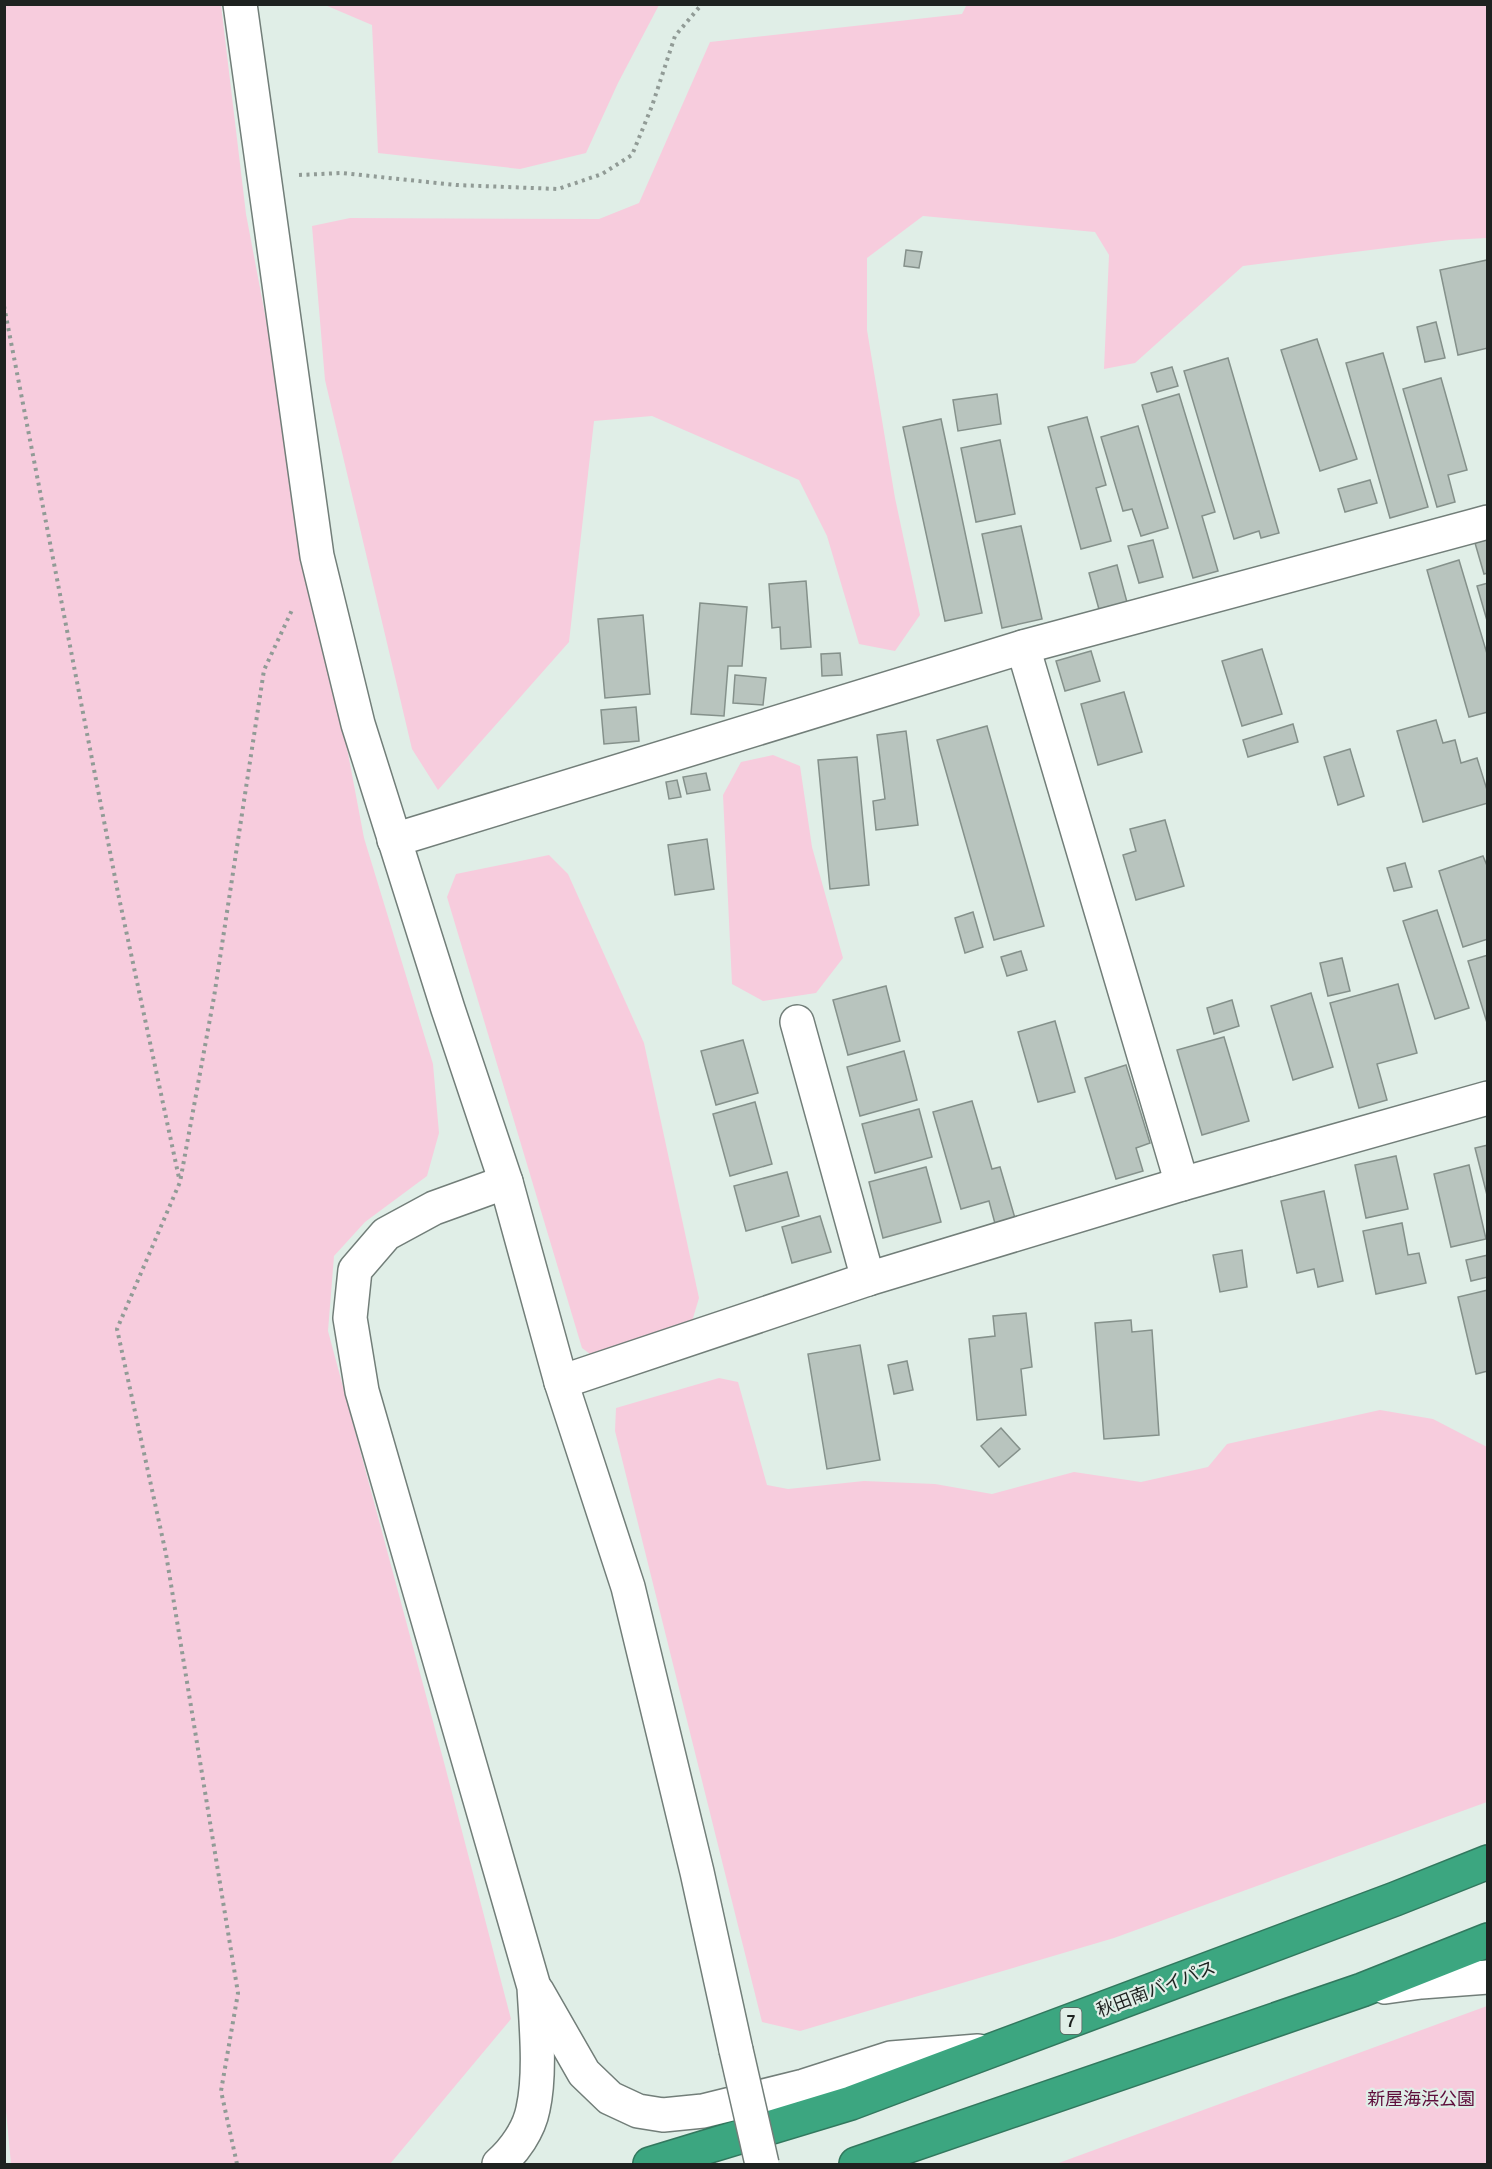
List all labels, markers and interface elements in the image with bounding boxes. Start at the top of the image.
street label: 秋田南バイパス [1094,1957,1218,2021]
road number: 7 [1060,2008,1082,2034]
park label: 新屋海浜公園 [1367,2089,1475,2109]

